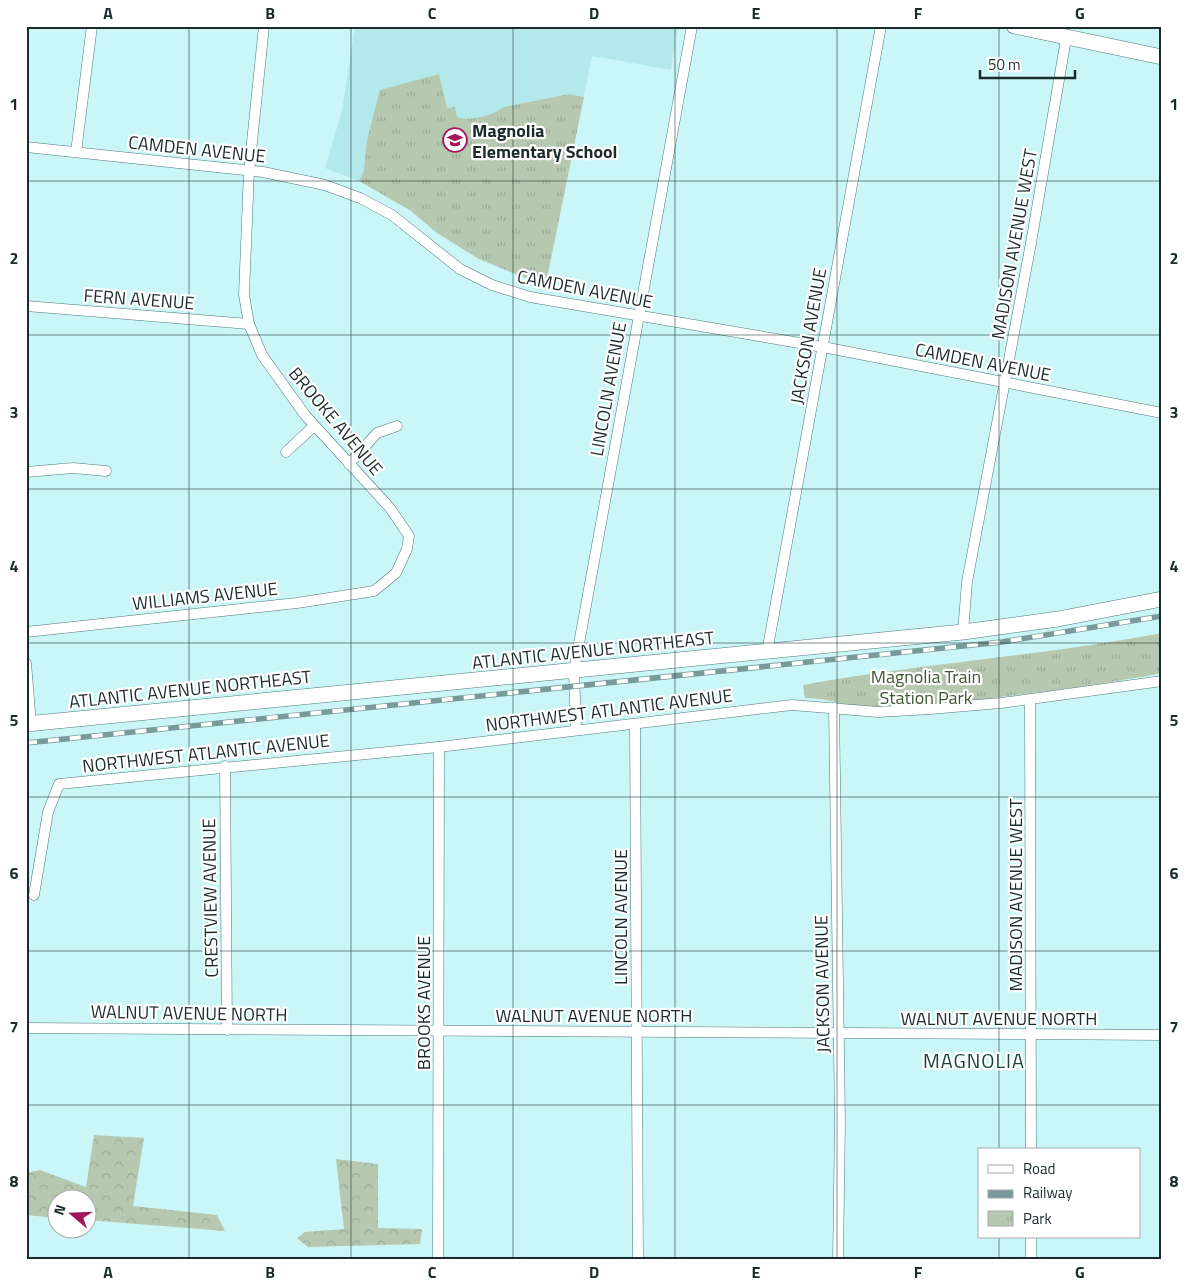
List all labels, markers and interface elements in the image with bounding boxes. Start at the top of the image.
text: A [103,1,113,25]
text: B [265,1,275,25]
text: C [428,1,437,25]
text: D [589,1,599,25]
text: E [752,1,761,25]
text: F [914,1,923,25]
text: G [1075,1,1085,25]
scale bar [980,48,1076,80]
text: 50 m [988,53,1021,76]
text: 1 [10,92,18,116]
text: 1 [1170,92,1178,116]
place label: Magnolia Elementary School [472,117,617,165]
school or university icon: Magnolia Elementary School [442,127,468,153]
street label: CAMDEN AVENUE [127,128,267,170]
street label: MADISON AVENUE WEST [984,146,1044,341]
text: 2 [10,246,18,270]
text: 2 [1170,246,1178,270]
street label: CAMDEN AVENUE [515,263,655,315]
street label: JACKSON AVENUE [783,266,833,406]
street label: FERN AVENUE [83,282,195,316]
street label: LINCOLN AVENUE [583,320,633,458]
street label: CAMDEN AVENUE [913,336,1053,388]
street label: BROOKE AVENUE [282,361,390,481]
text: 3 [10,400,18,424]
text: 3 [1170,400,1178,424]
text: 4 [10,554,19,578]
text: 4 [1170,554,1179,578]
street label: WILLIAMS AVENUE [131,575,279,617]
street label: ATLANTIC AVENUE NORTHEAST [471,624,716,676]
street label: ATLANTIC AVENUE NORTHEAST [68,663,313,715]
park label: Magnolia Train Station Park [871,663,981,711]
street label: NORTHWEST ATLANTIC AVENUE [484,681,734,739]
text: 5 [10,708,19,732]
text: 5 [1170,708,1179,732]
street label: NORTHWEST ATLANTIC AVENUE [81,727,331,779]
street label: MADISON AVENUE WEST [1002,798,1029,992]
street label: CRESTVIEW AVENUE [195,818,225,978]
street label: LINCOLN AVENUE [607,849,634,985]
text: 6 [10,861,19,885]
text: 6 [1170,861,1179,885]
street label: JACKSON AVENUE [807,915,837,1053]
street label: BROOKS AVENUE [410,936,437,1070]
street label: WALNUT AVENUE NORTH [90,998,288,1028]
street label: WALNUT AVENUE NORTH [496,1002,693,1029]
street label: WALNUT AVENUE NORTH [901,1005,1098,1032]
text: 7 [10,1015,18,1039]
text: 7 [1170,1015,1178,1039]
district label: MAGNOLIA [923,1045,1025,1076]
legend [978,1148,1140,1238]
text: Road [1023,1157,1055,1180]
text: 8 [10,1169,19,1193]
text: 8 [1170,1169,1179,1193]
text: Railway [1023,1181,1073,1204]
north arrow [48,1188,98,1238]
text: N [48,1202,71,1218]
text: Park [1023,1207,1052,1230]
text: A [103,1260,113,1284]
text: B [265,1260,275,1284]
text: C [428,1260,437,1284]
text: D [589,1260,599,1284]
text: E [752,1260,761,1284]
text: F [914,1260,923,1284]
text: G [1075,1260,1085,1284]

